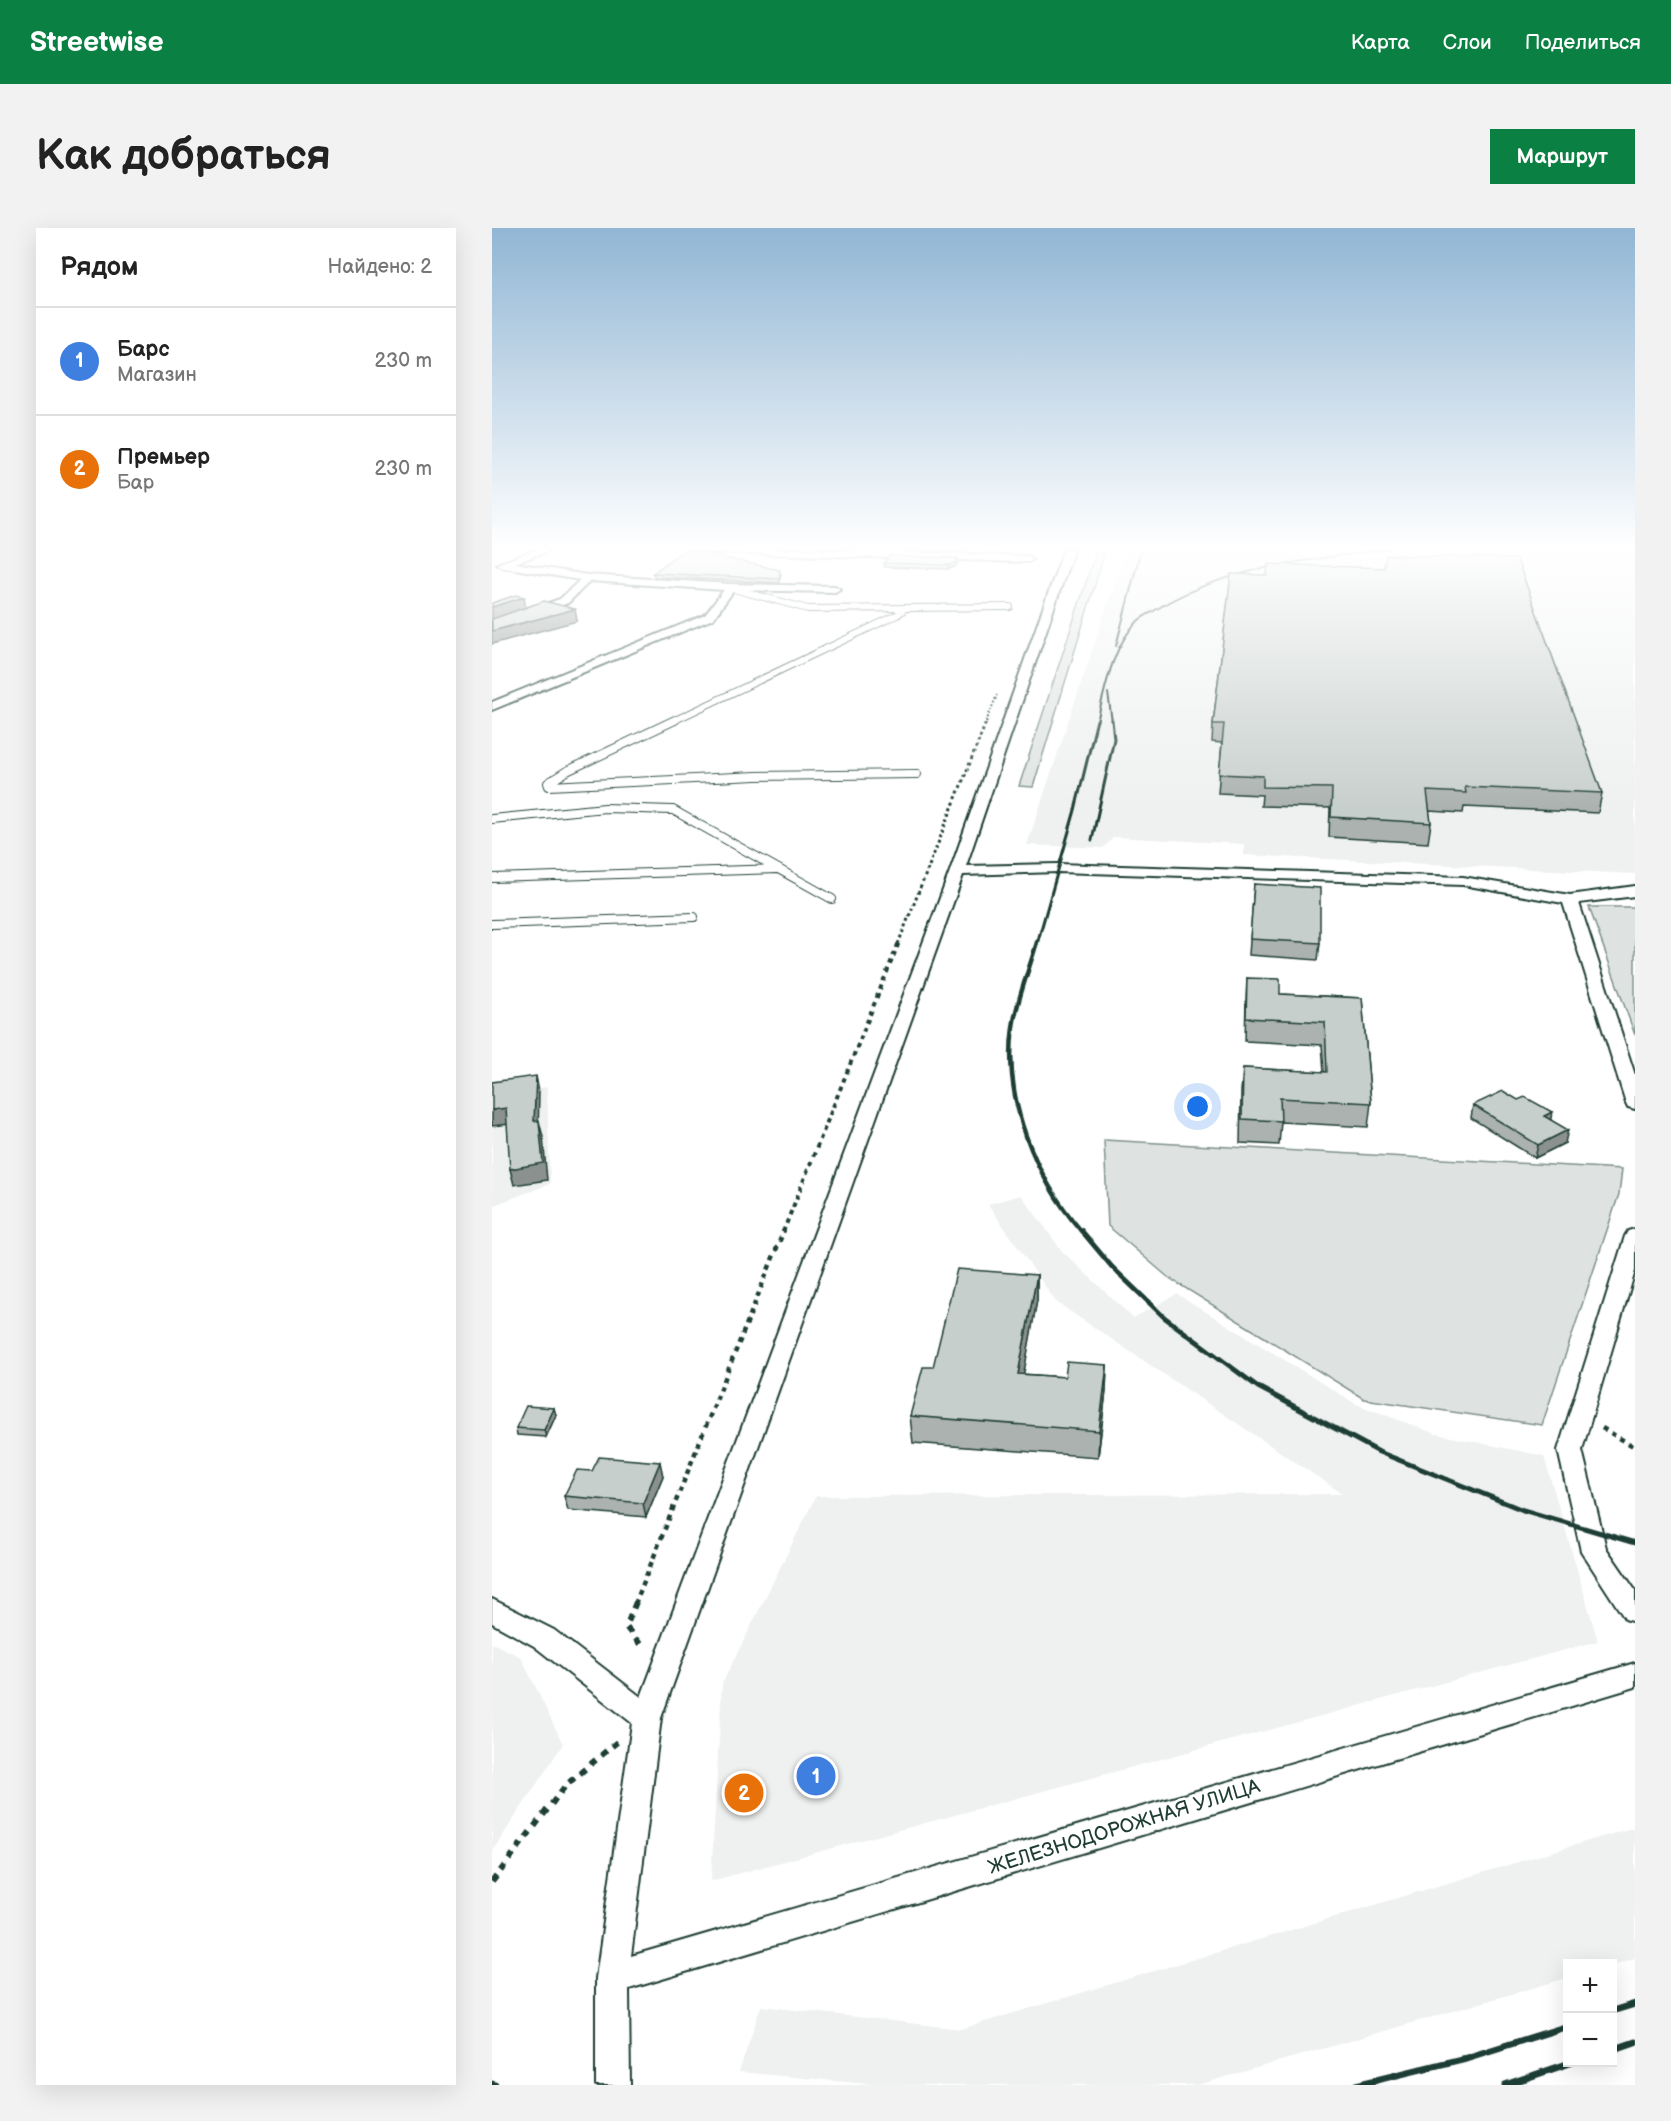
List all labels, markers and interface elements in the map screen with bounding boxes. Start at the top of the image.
text: Streetwise [30,26,163,59]
text: Карта [1351,30,1410,55]
text: Слои [1443,30,1492,55]
text: Поделиться [1525,30,1641,55]
button: Маршрут [1490,129,1635,184]
text: Как добраться [36,131,331,182]
text: Рядом [60,252,138,283]
text: Найдено: 2 [328,255,432,279]
text: Барс [117,336,170,363]
text: 1 [75,349,84,373]
text: 230 m [375,349,432,373]
text: Магазин [117,363,197,387]
text: Премьер [117,444,210,471]
text: 2 [74,457,85,481]
text: 230 m [375,457,432,481]
text: Бар [117,471,154,495]
your location [1183,1092,1212,1121]
pin: 1 [796,1754,836,1798]
pin: 2 [724,1770,764,1816]
street label: ЖЕЛЕЗНОДОРОЖНАЯ УЛИЦА [985,1774,1264,1880]
map controls [1563,1959,1617,2067]
button: + [1563,1959,1617,2013]
button: − [1563,2013,1617,2067]

